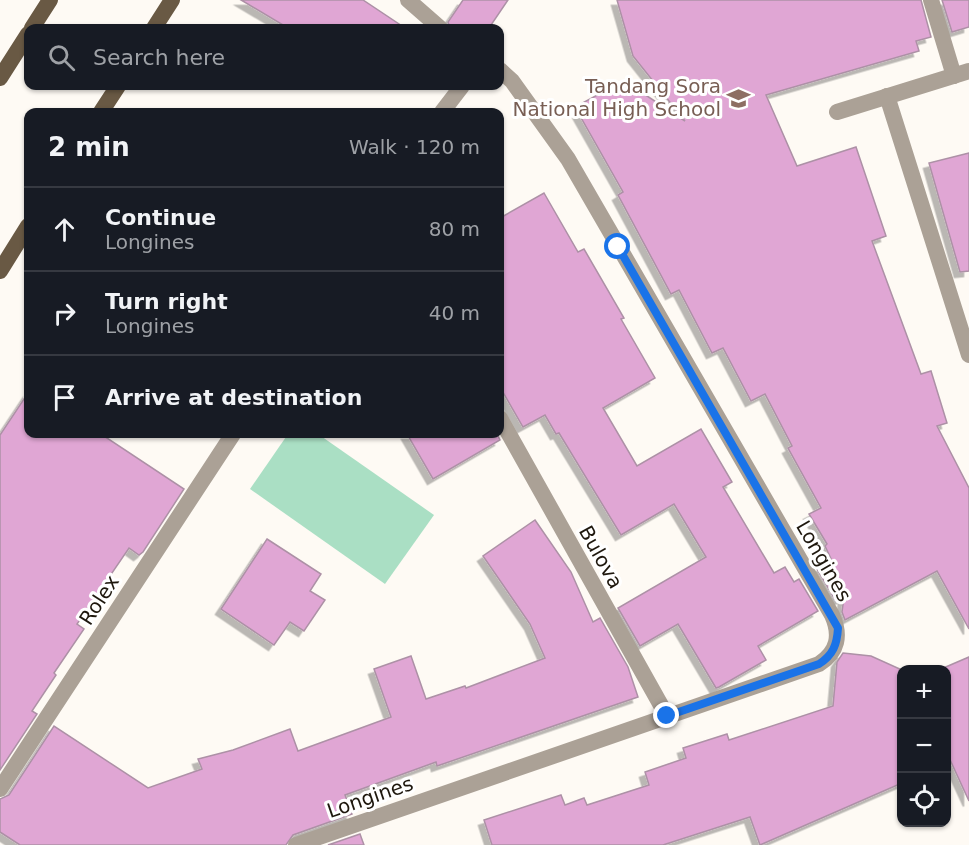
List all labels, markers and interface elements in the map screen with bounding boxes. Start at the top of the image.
search box [24,24,504,90]
icon: search [45,41,78,74]
text: Search here [93,45,225,70]
place label: Tandang Sora National High School [513,74,721,121]
school or university icon: Tandang Sora National High School [726,85,752,111]
text: 2 min [48,132,130,162]
text: Walk · 120 m [349,135,480,159]
text: Continue [105,205,216,230]
icon: ahead [48,213,81,246]
text: 80 m [429,217,480,241]
text: Longines [105,230,194,254]
route start [604,233,630,259]
text: Turn right [105,289,228,314]
icon: right [48,297,81,330]
text: 40 m [429,301,480,325]
text: Longines [105,314,194,338]
icon: arrive [48,381,81,414]
text: Arrive at destination [105,385,362,410]
street label: Longines [791,516,857,606]
street label: Bulova [574,521,628,593]
street label: Rolex [74,570,124,629]
map controls [897,665,951,827]
button: + [897,665,951,719]
route end [653,702,679,728]
button: − [897,719,951,773]
street label: Longines [324,771,416,823]
button: locate [897,773,951,827]

